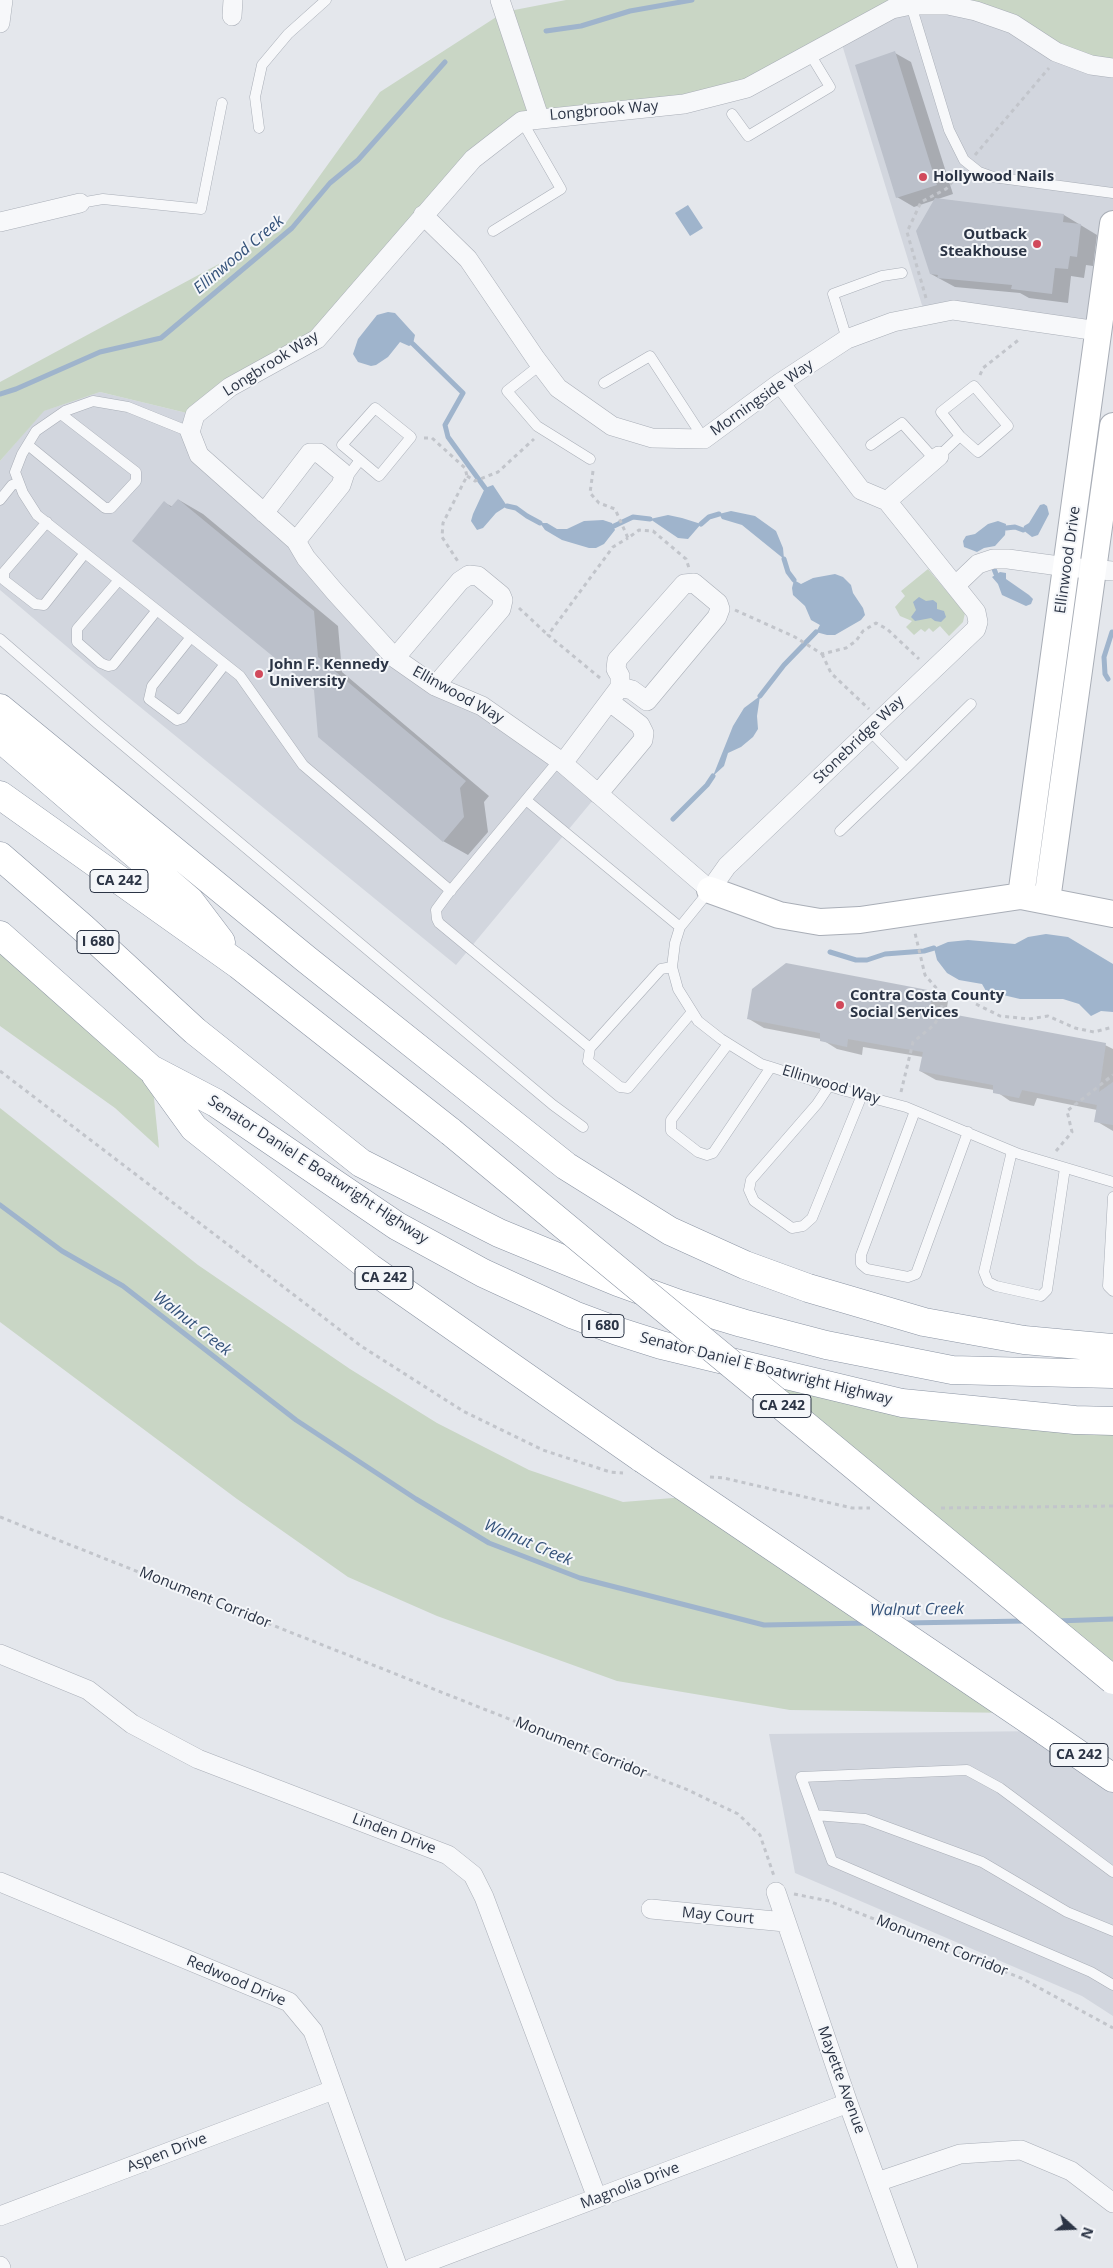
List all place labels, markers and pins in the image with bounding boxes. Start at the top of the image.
place label: Hollywood Nails [933,168,1054,186]
marker: Hollywood Nails [917,171,929,183]
place label: Outback Steakhouse [940,226,1027,261]
marker: Outback Steakhouse [1031,238,1043,250]
place label: John F. Kennedy University [269,656,389,691]
marker: John F. Kennedy University [253,668,265,680]
place label: Contra Costa County Social Services [850,987,1004,1022]
marker: Contra Costa County Social Services [834,999,846,1011]

